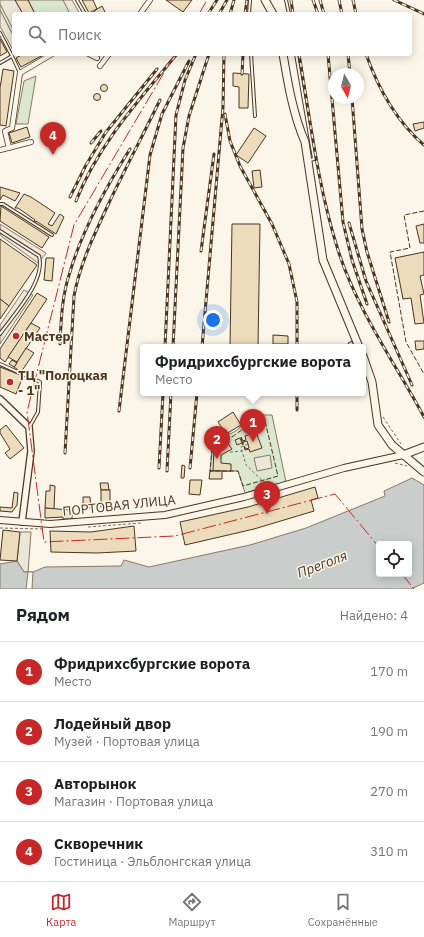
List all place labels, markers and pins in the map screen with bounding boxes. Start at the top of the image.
pin: 4 [40,122,66,155]
place label: Мастер [24,328,70,345]
marker: Мастер [11,331,21,341]
place label: ТЦ "Полоцкая - 1" [18,367,108,399]
marker: ТЦ "Полоцкая - 1" [5,377,15,387]
pin: 1 [240,409,266,442]
pin: 2 [204,426,230,459]
pin: 3 [254,481,280,514]

